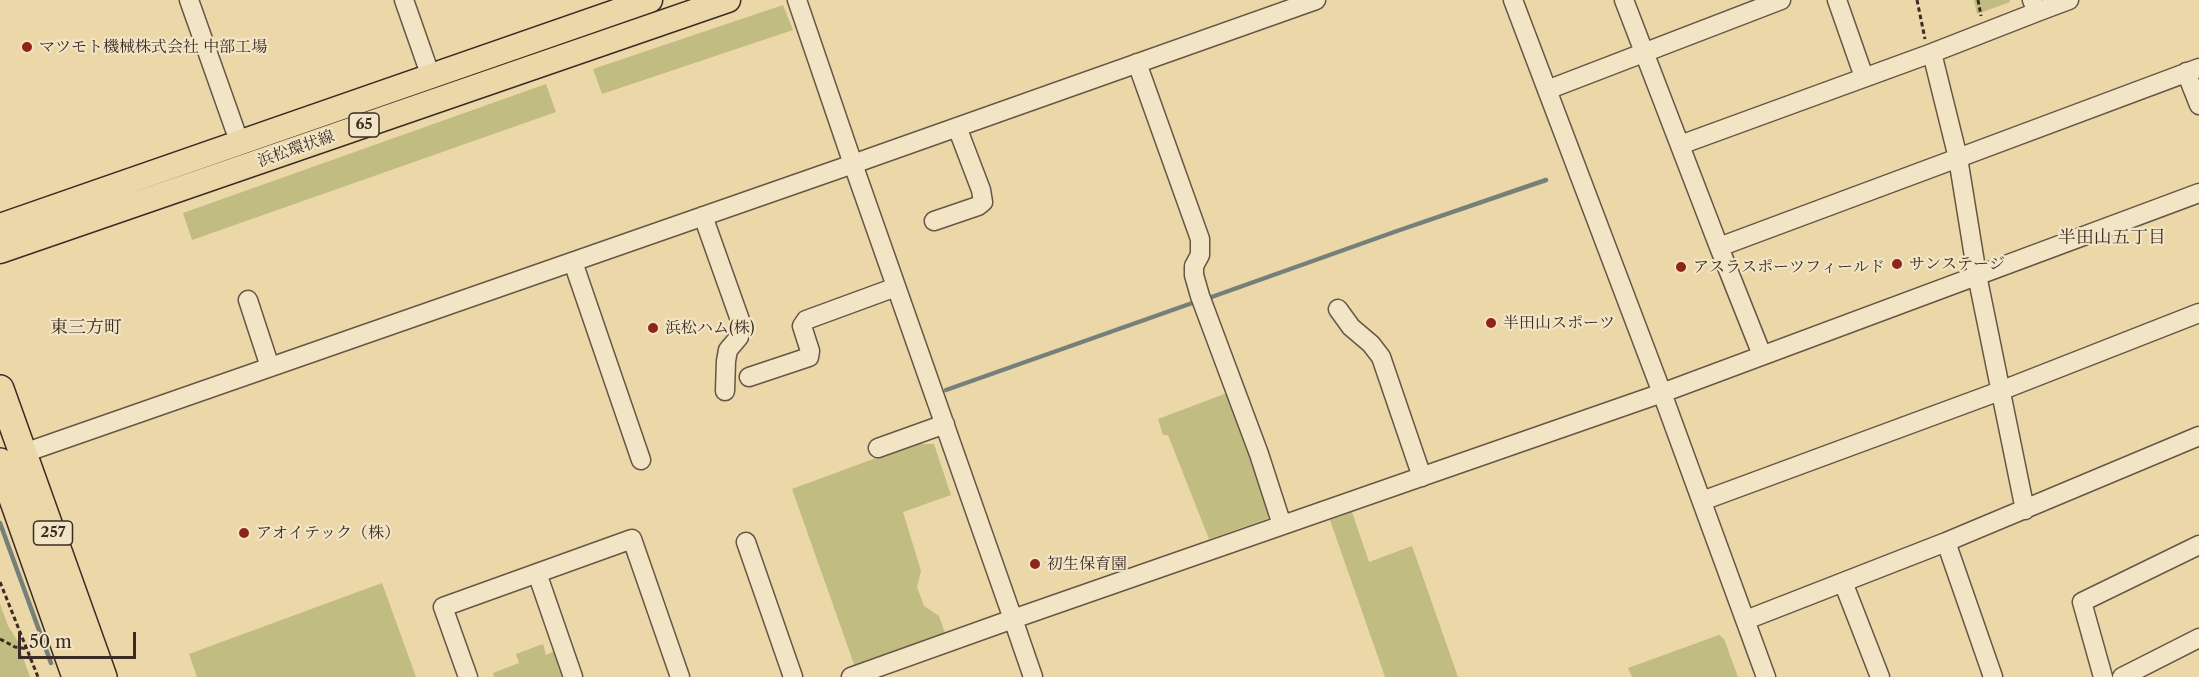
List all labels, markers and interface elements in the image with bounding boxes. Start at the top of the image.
place label: マツモト機械株式会社 中部工場 [39,37,267,57]
marker: マツモト機械株式会社 中部工場 [20,40,34,54]
road number: 65 [349,113,379,137]
street label: 浜松環状線 [255,127,337,171]
district label: 半田山五丁目 [2058,227,2166,249]
place label: サンステージ [1909,254,2005,274]
place label: アスラスポーツフィールド [1693,257,1885,277]
marker: サンステージ [1890,257,1904,271]
marker: アスラスポーツフィールド [1674,260,1688,274]
place label: 半田山スポーツ [1503,313,1615,333]
marker: 半田山スポーツ [1484,316,1498,330]
district label: 東三方町 [50,317,122,339]
place label: 浜松ハム(株) [665,318,755,338]
marker: 浜松ハム(株) [646,321,660,335]
road number: 257 [34,521,72,545]
place label: アオイテック（株） [256,523,400,543]
marker: アオイテック（株） [237,526,251,540]
place label: 初生保育園 [1047,554,1127,574]
marker: 初生保育園 [1028,557,1042,571]
scale bar [21,620,140,658]
text: 50 m [29,631,72,653]

